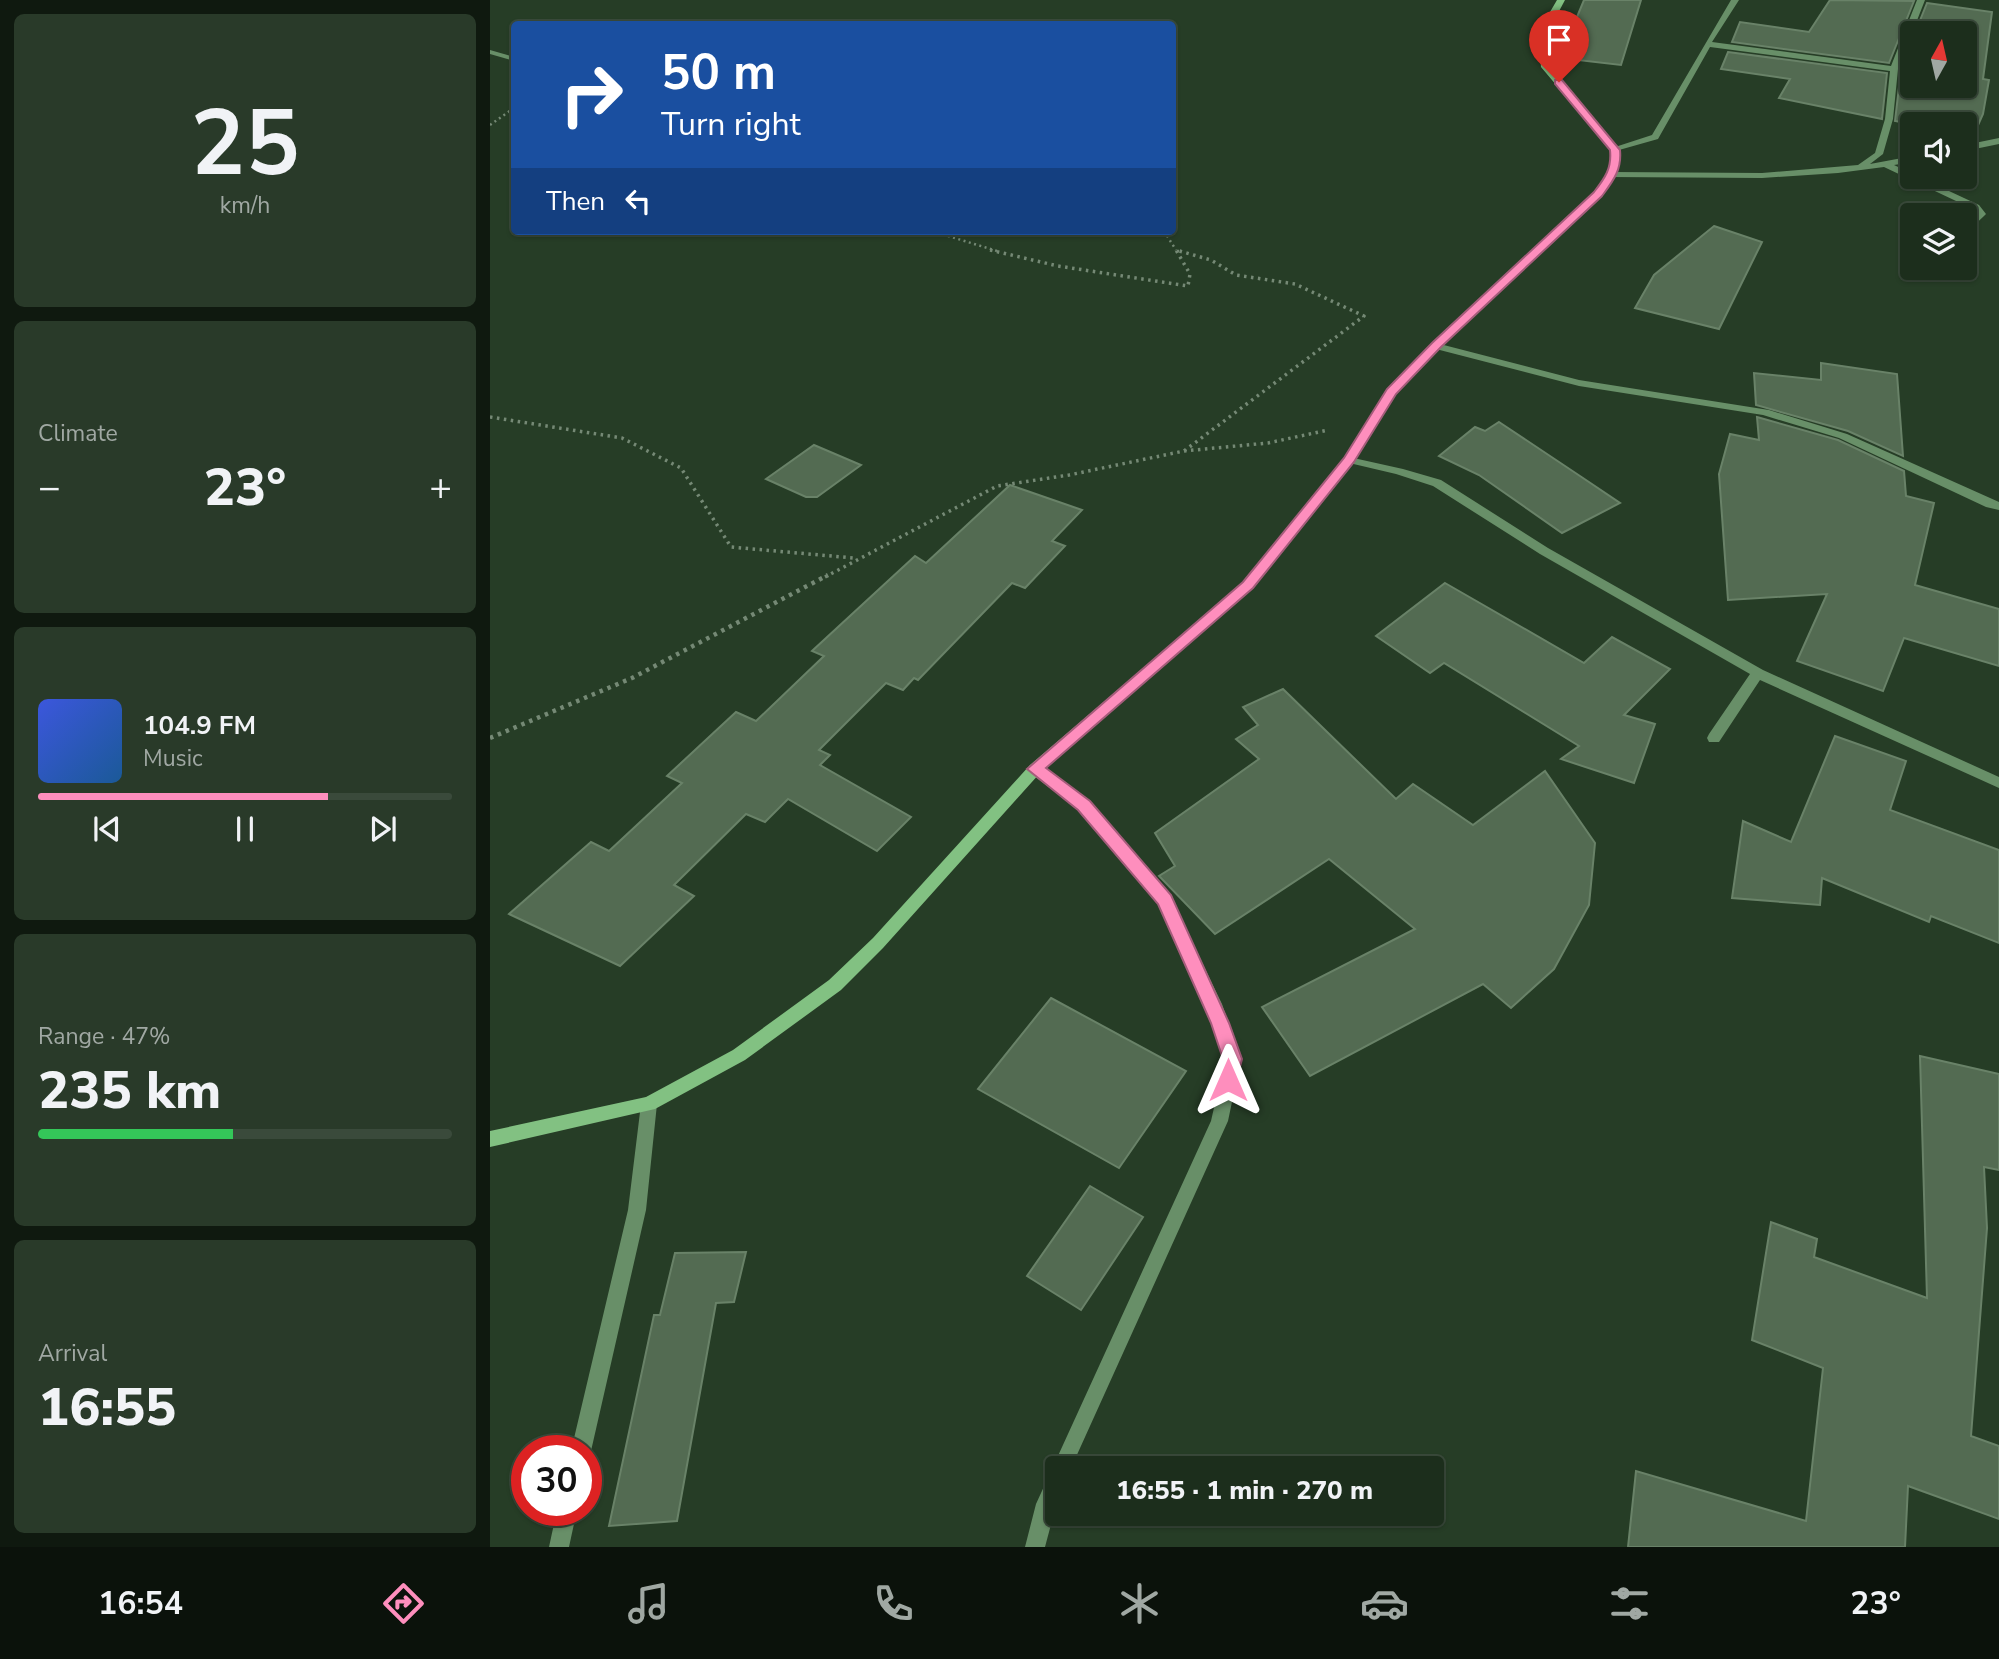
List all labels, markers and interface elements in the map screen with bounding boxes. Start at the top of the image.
pin [1529,10,1589,82]
icon: arrive [1540,21,1578,59]
north arrow [1900,21,1978,98]
map controls [1900,21,1977,280]
text: 50 m [661,39,776,106]
icon: right [546,49,637,140]
text: 25 [190,82,300,206]
text: Turn right [661,103,801,146]
button: sound [1900,112,1977,189]
icon: left [619,182,657,220]
text: Then [546,184,605,219]
text: km/h [220,190,270,221]
button: layers [1900,203,1977,280]
text: Climate [38,418,118,449]
text: 23° [204,452,286,523]
text: − [38,462,61,513]
text: + [429,462,452,513]
text: 104.9 FM [143,708,256,743]
text: Music [143,743,203,774]
icon: previous [88,810,126,848]
icon: pause [226,810,264,848]
icon: next [364,810,402,848]
text: Range · 47% [38,1021,170,1052]
position arrow [1191,1043,1265,1117]
text: 235 km [38,1055,221,1126]
text: Arrival [38,1338,107,1369]
text: 16:55 [38,1372,176,1443]
speed limit sign: 30 [511,1435,602,1526]
text: 16:55 · 1 min · 270 m [1116,1473,1373,1508]
icon: directions [379,1579,428,1628]
icon: music [624,1579,673,1628]
icon: phone [869,1579,918,1628]
icon: climate [1115,1579,1164,1628]
icon: car [1360,1579,1409,1628]
icon: filters [1605,1579,1654,1628]
text: 16:54 [98,1582,183,1625]
text: 23° [1850,1582,1901,1625]

